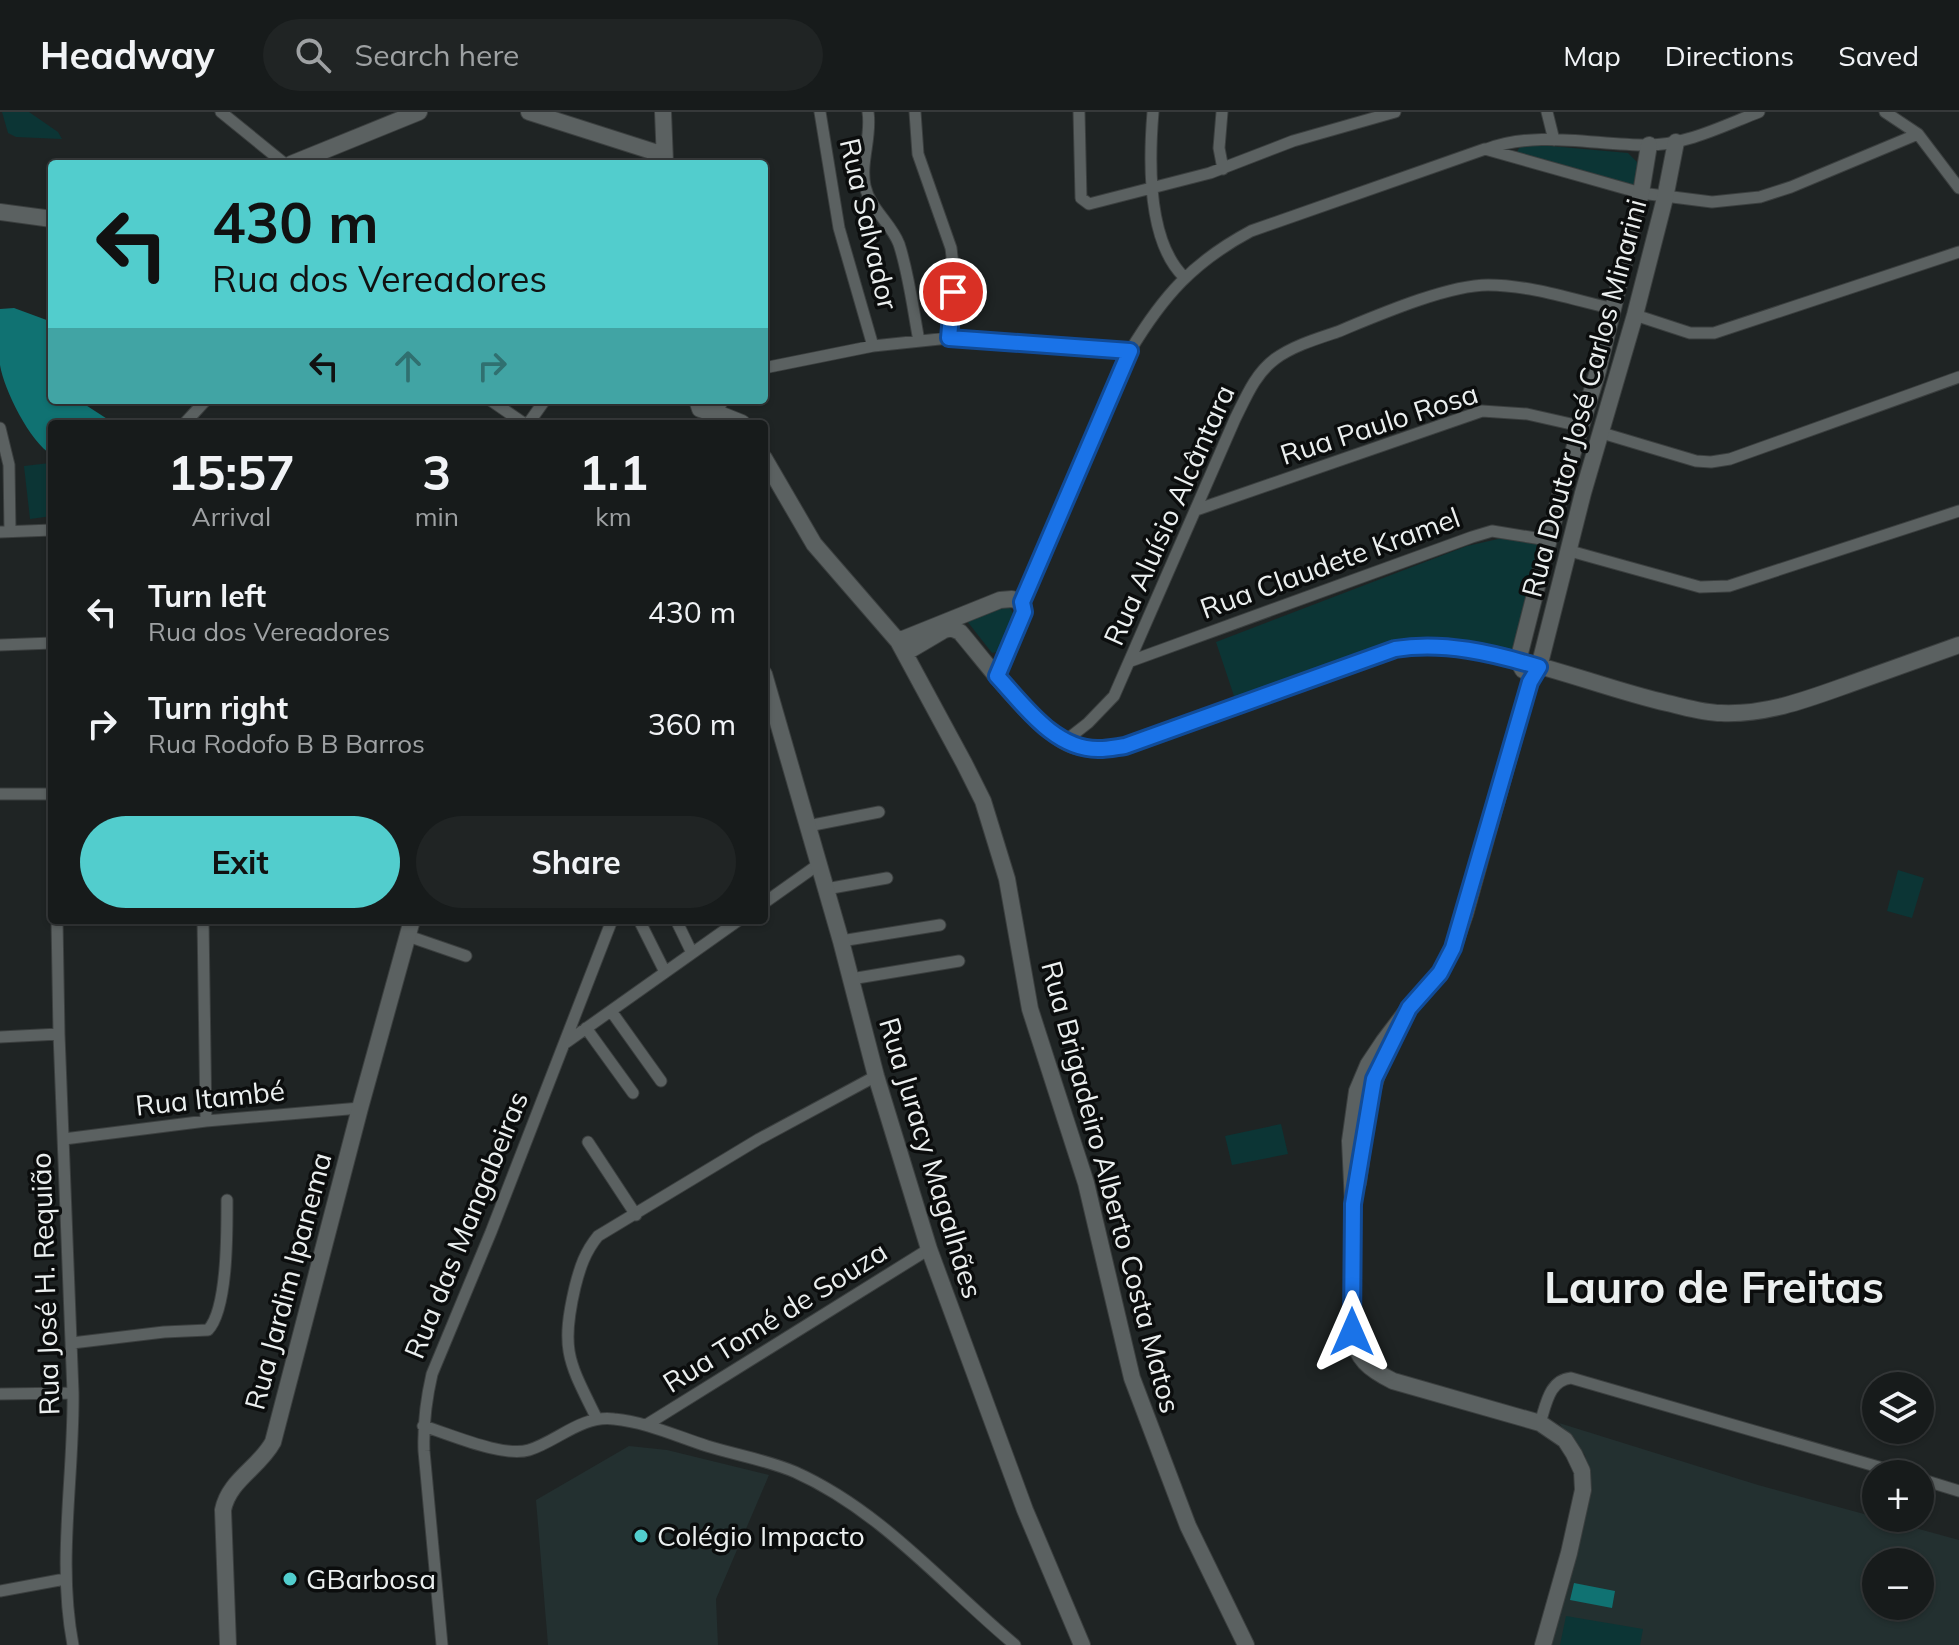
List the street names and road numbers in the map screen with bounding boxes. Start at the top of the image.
street label: Rua Salvador [833,135,906,314]
street label: Rua Doutor José Carlos Minarini [1513,195,1654,601]
street label: Rua Paulo Rosa [1276,375,1482,472]
street label: Rua Aluísio Alcântara [1095,379,1242,650]
street label: Rua Claudete Kramel [1195,499,1464,626]
street label: Rua Brigadeiro Alberto Costa Matos [1034,957,1189,1417]
street label: Rua Juracy Magalhães [872,1013,991,1302]
street label: Rua Itambé [133,1072,286,1123]
street label: Rua das Mangabeiras [396,1086,535,1363]
street label: Rua Jardim Ipanema [236,1148,339,1413]
street label: Rua José H. Requião [22,1152,67,1416]
street label: Rua Tomé de Souza [656,1233,893,1400]

